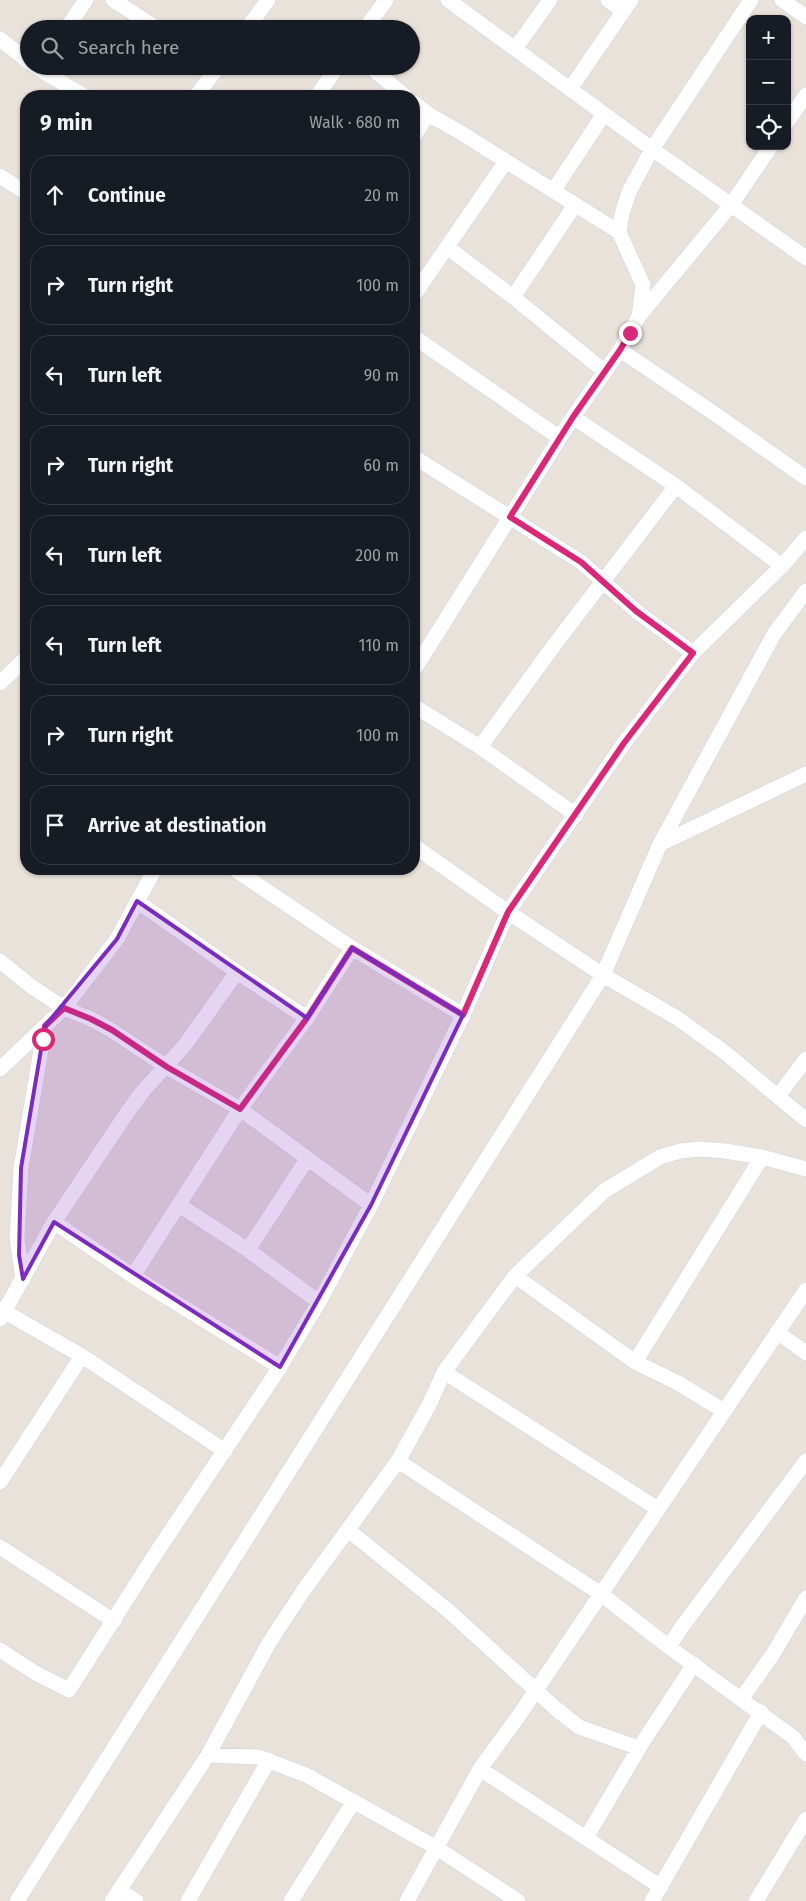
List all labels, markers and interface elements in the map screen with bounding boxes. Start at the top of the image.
map controls [746,15,791,150]
button: + [746,15,791,60]
search box [20,20,420,75]
icon: search [38,34,66,62]
text: Search here [78,36,179,59]
button: − [746,60,791,105]
button: locate [746,105,791,150]
text: 9 min [40,110,93,136]
text: Walk · 680 m [309,113,400,132]
icon: ahead [41,181,69,209]
text: Continue [88,184,166,207]
text: 20 m [364,186,399,205]
icon: right [41,271,69,299]
text: Turn right [88,274,173,297]
text: 100 m [356,276,399,295]
route end [619,322,642,345]
icon: left [41,361,69,389]
text: Turn left [88,364,162,387]
text: 90 m [364,366,399,385]
icon: right [41,451,69,479]
text: Turn right [88,454,173,477]
text: 60 m [364,456,399,475]
icon: left [41,541,69,569]
text: Turn left [88,544,162,567]
text: 200 m [355,546,399,565]
icon: left [41,631,69,659]
text: Turn left [88,634,162,657]
text: 110 m [358,636,399,655]
icon: right [41,721,69,749]
text: Turn right [88,724,173,747]
text: 100 m [356,726,399,745]
icon: arrive [41,811,69,839]
text: Arrive at destination [88,814,267,837]
route start [32,1028,55,1051]

